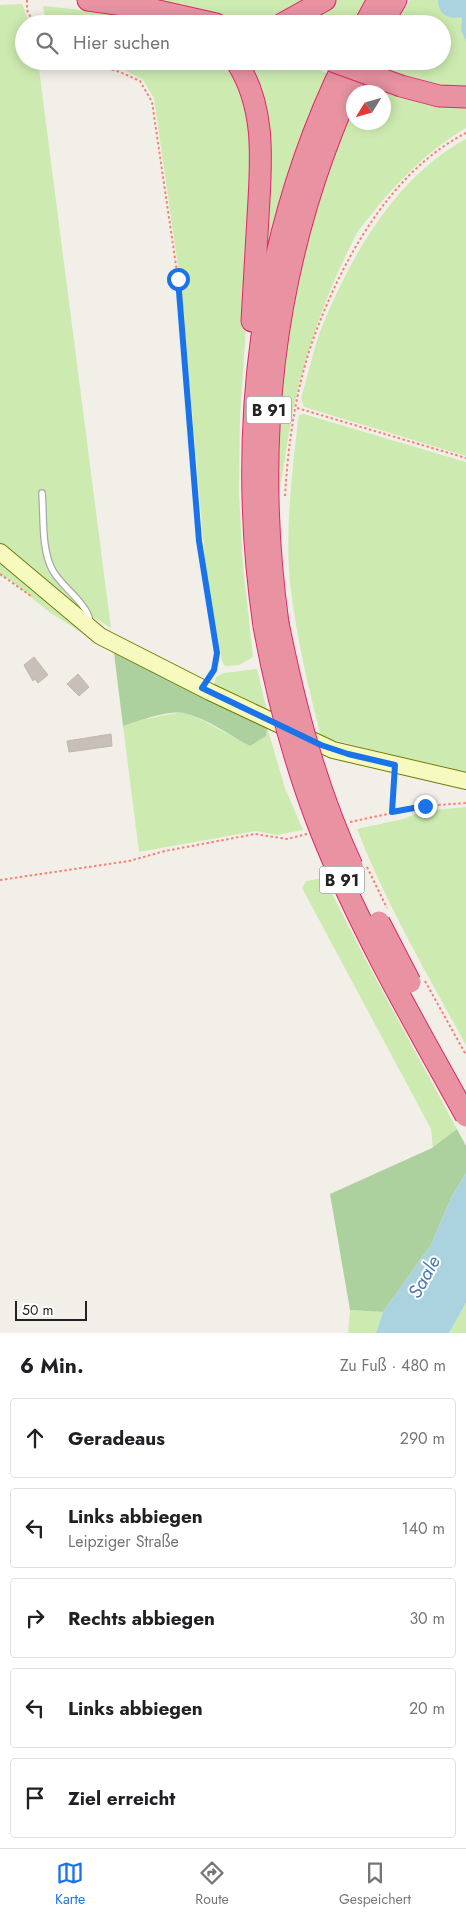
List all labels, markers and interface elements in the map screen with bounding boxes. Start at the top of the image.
search box [15,15,451,70]
icon: search [33,29,61,57]
text: Hier suchen [73,29,170,56]
north arrow [346,85,391,130]
route start [167,268,190,291]
road number: B 91 [246,396,292,424]
route end [414,795,437,818]
road number: B 91 [320,866,364,894]
water label: Saale [401,1250,447,1303]
scale bar [15,1298,88,1321]
text: 50 m [22,1300,53,1320]
text: 6 Min. [20,1351,84,1381]
text: Zu Fuß · 480 m [340,1354,446,1377]
icon: ahead [21,1424,49,1452]
text: Geradeaus [68,1425,165,1452]
text: 290 m [400,1427,445,1450]
text: Links abbiegen [68,1503,203,1530]
icon: left [21,1514,49,1542]
text: 140 m [402,1517,445,1540]
text: Leipziger Straße [68,1530,179,1553]
icon: right [21,1604,49,1632]
text: Rechts abbiegen [68,1605,215,1632]
text: 30 m [409,1607,445,1630]
icon: left [21,1694,49,1722]
text: Links abbiegen [68,1695,203,1722]
text: 20 m [409,1697,445,1720]
icon: arrive [21,1784,49,1812]
text: Ziel erreicht [68,1785,175,1812]
tab: Karte [55,1859,85,1909]
tab: Route [195,1859,229,1909]
tab: Gespeichert [339,1859,411,1909]

